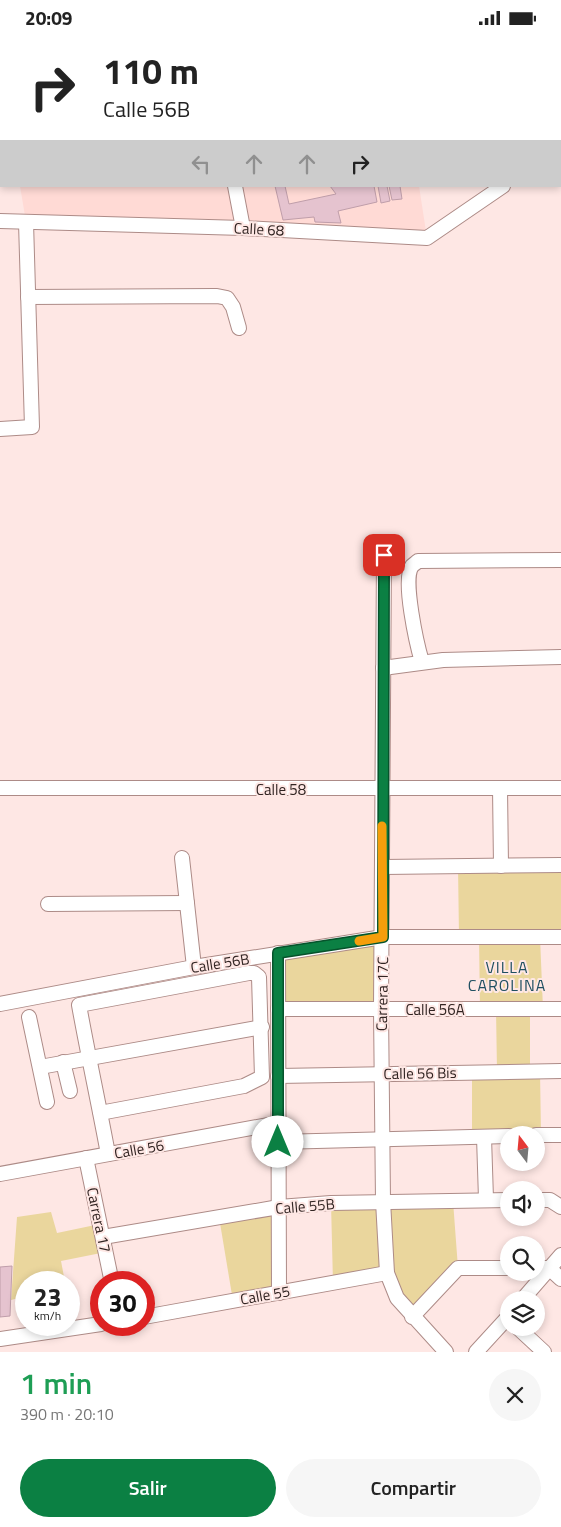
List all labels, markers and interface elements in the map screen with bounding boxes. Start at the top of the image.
text: 20:09 [25,3,72,32]
text: 110 m [103,44,199,98]
icon: right [20,55,85,120]
text: Calle 56B [103,92,190,126]
icon: left [187,150,215,178]
icon: ahead [240,150,268,178]
icon: ahead [293,150,321,178]
icon: right [346,150,374,178]
street label: Calle 68 [233,216,285,242]
pin [363,534,405,576]
icon: arrive [370,541,398,569]
street label: Calle 58 [256,778,306,801]
street label: Calle 56B [189,947,251,979]
district label: VILLA CAROLINA [468,955,546,997]
street label: Carrera 17C [370,957,394,1031]
street label: Calle 56A [405,998,465,1021]
street label: Calle 56 Bis [383,1061,457,1085]
position arrow [251,1115,303,1167]
north arrow [500,1126,545,1171]
map controls [500,1126,545,1336]
street label: Calle 56 [112,1133,166,1165]
button: sound [500,1181,545,1226]
street label: Carrera 17 [81,1185,117,1255]
street label: Calle 55B [274,1192,336,1220]
button: search [500,1236,545,1281]
speed limit sign: 30 [90,1271,155,1336]
text: 23 [33,1278,62,1316]
street label: Calle 55 [238,1279,292,1311]
button: layers [500,1291,545,1336]
text: km/h [34,1306,61,1325]
text: 1 min [20,1360,92,1406]
button: close [489,1369,541,1421]
text: 390 m · 20:10 [20,1402,114,1426]
button: Salir [20,1459,276,1517]
button: Compartir [286,1459,541,1517]

